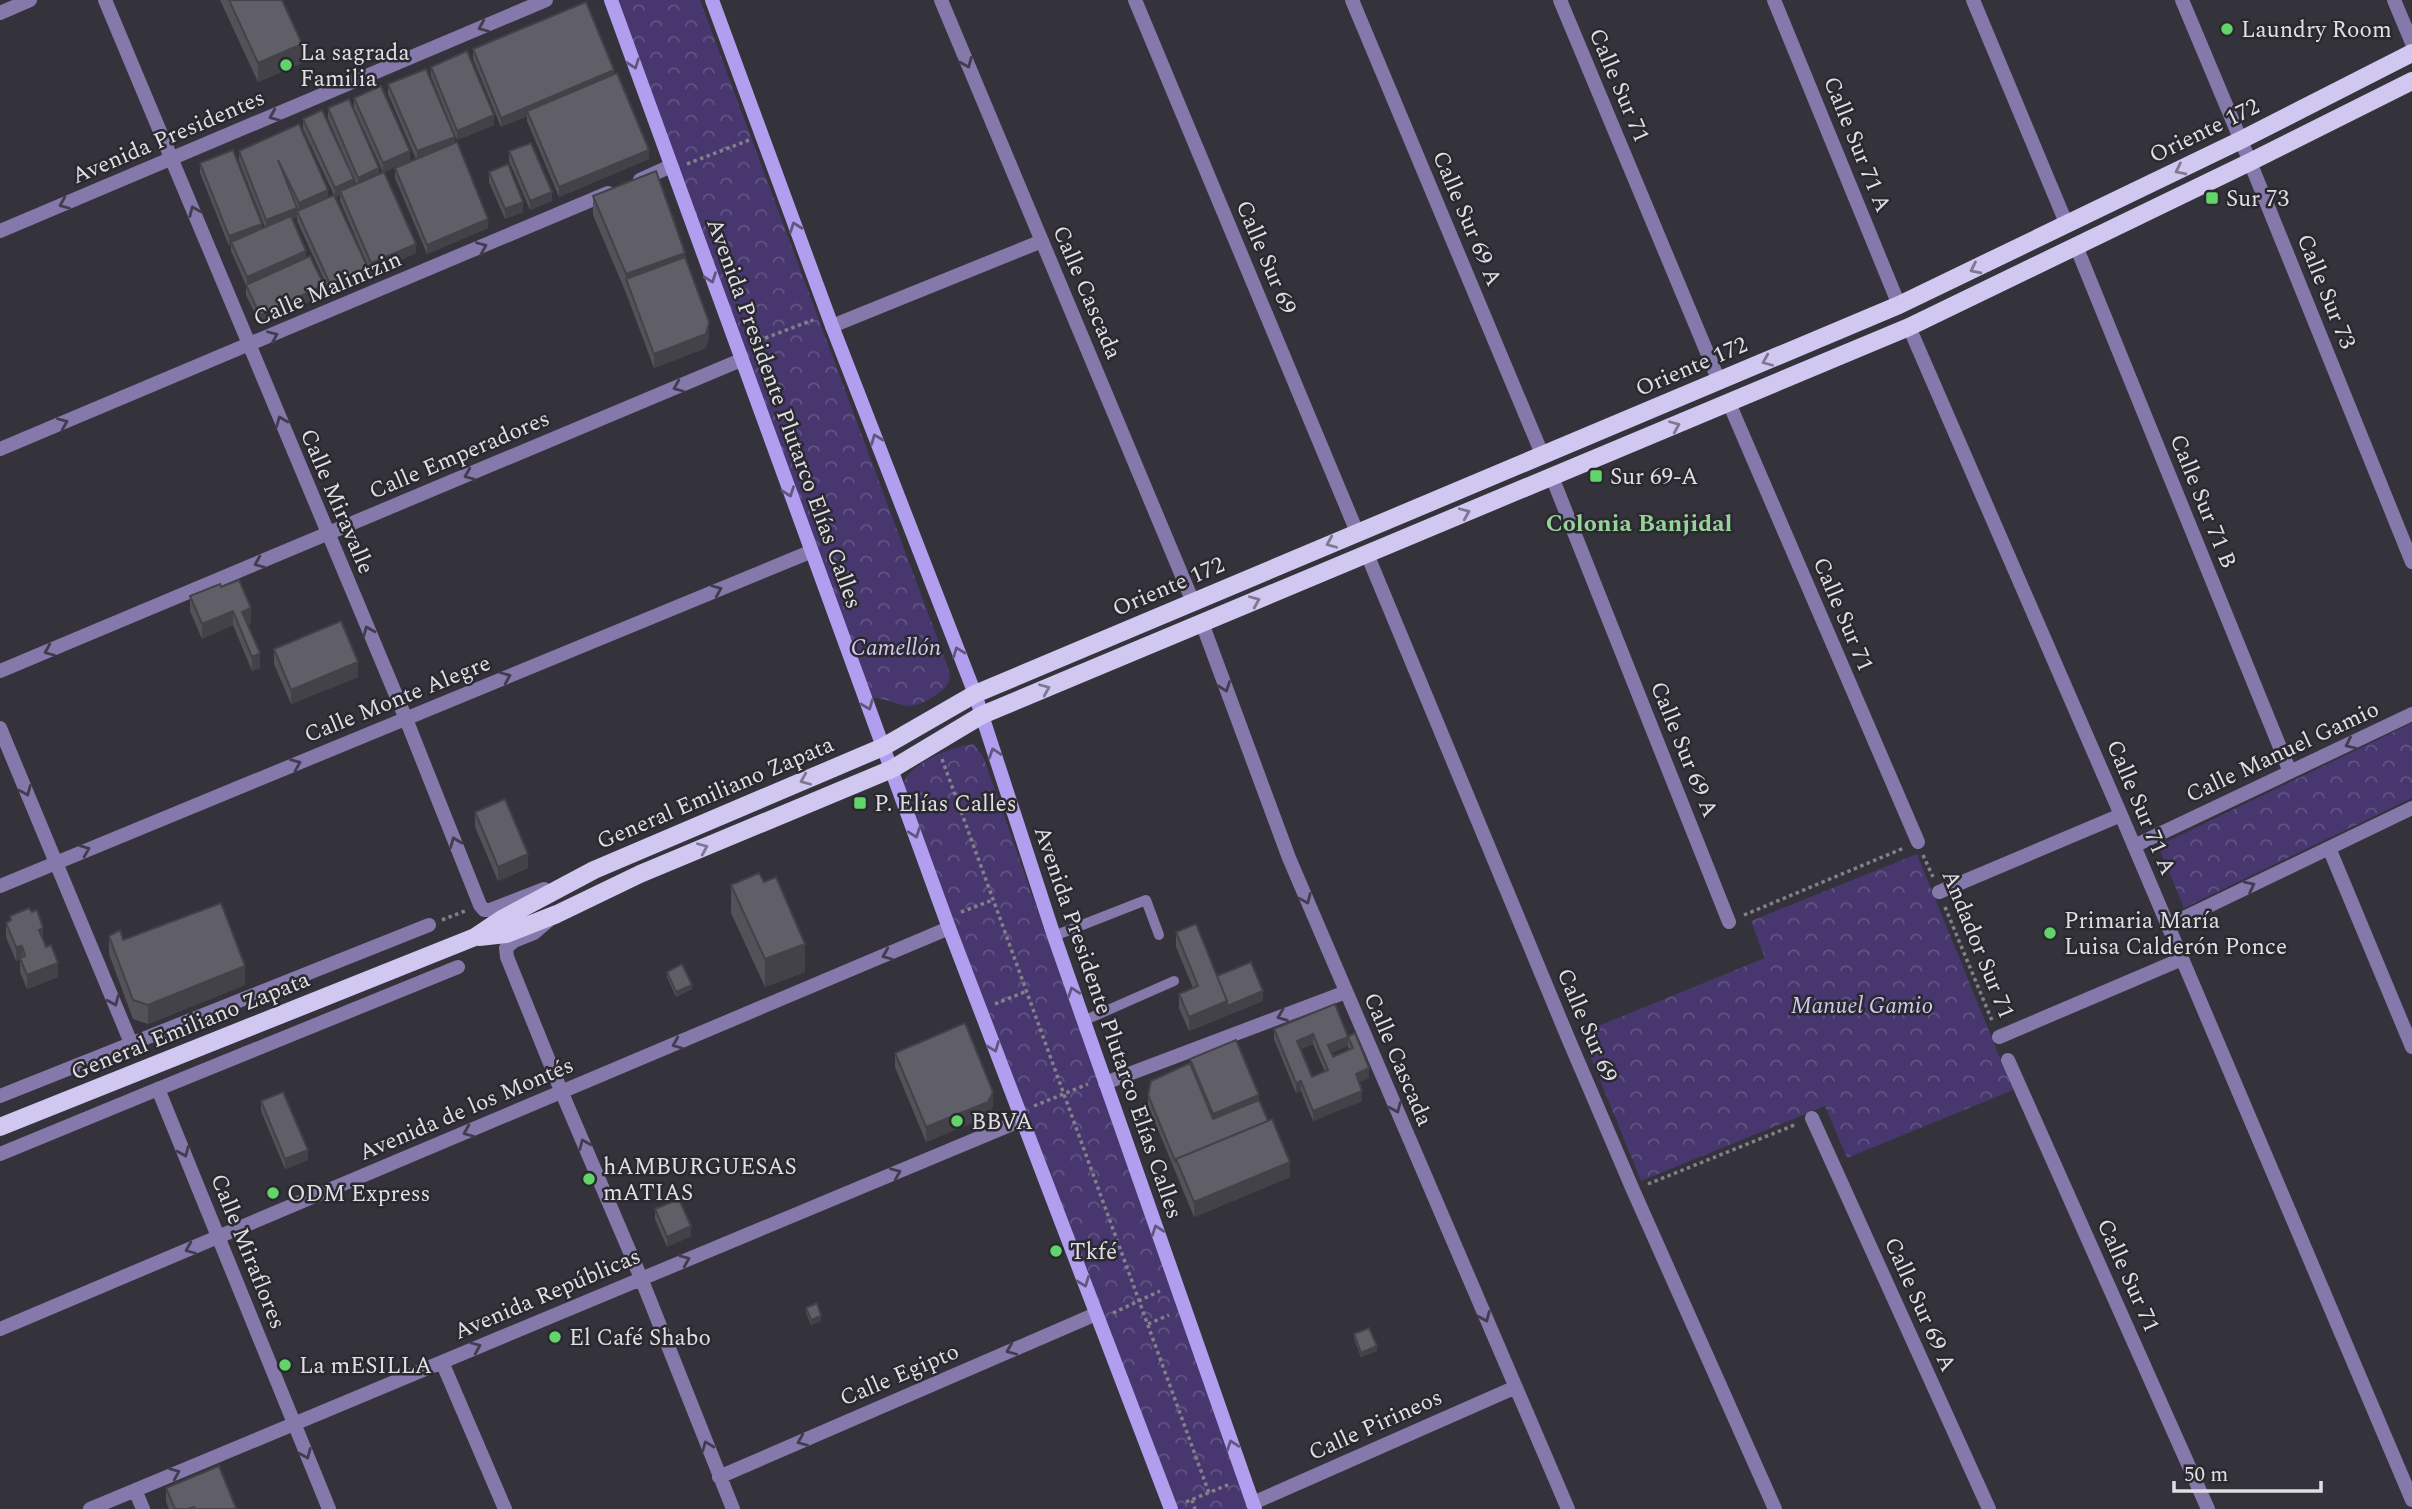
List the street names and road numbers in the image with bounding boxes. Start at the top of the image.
street label: Calle Sur 71 [1579,23,1658,148]
street label: Calle Sur 71 A [1813,71,1900,218]
street label: Avenida Presidentes [66,81,271,194]
street label: Oriente 172 [2144,90,2266,173]
street label: Calle Sur 69 A [1422,145,1511,292]
street label: Calle Sur 69 [1226,195,1305,320]
street label: Avenida Presidente Plutarco Elías Calles [696,213,871,614]
street label: Calle Cascada [1043,220,1131,365]
street label: Calle Sur 73 [2287,229,2365,354]
street label: Calle Malintzin [248,242,407,336]
street label: Oriente 172 [1630,328,1753,407]
street label: Calle Emperadores [364,401,555,509]
street label: Calle Miravalle [290,423,383,580]
street label: Calle Sur 71 B [2160,429,2245,574]
street label: Oriente 172 [1107,548,1230,627]
street label: Calle Sur 71 [1803,552,1882,677]
street label: Calle Monte Alegre [299,646,496,753]
street label: Calle Sur 69 A [1640,676,1727,823]
street label: Calle Manuel Gamio [2180,692,2385,813]
street label: General Emiliano Zapata [591,727,840,859]
street label: Calle Sur 71 A [2096,734,2185,881]
street label: Avenida Presidente Plutarco Elías Calles [1024,821,1191,1224]
street label: Andador Sur 71 [1932,865,2023,1024]
street label: General Emiliano Zapata [66,962,315,1090]
street label: Calle Sur 69 [1547,963,1626,1088]
street label: Calle Cascada [1354,987,1442,1132]
street label: Avenida de los Montés [354,1048,580,1171]
street label: Calle Miraflores [200,1168,295,1335]
street label: Calle Sur 71 [2087,1213,2168,1338]
street label: Calle Sur 69 A [1874,1232,1965,1378]
street label: Avenida Repúblicas [449,1239,647,1350]
street label: Calle Egipto [834,1335,965,1416]
street label: Calle Pirineos [1303,1380,1448,1471]

